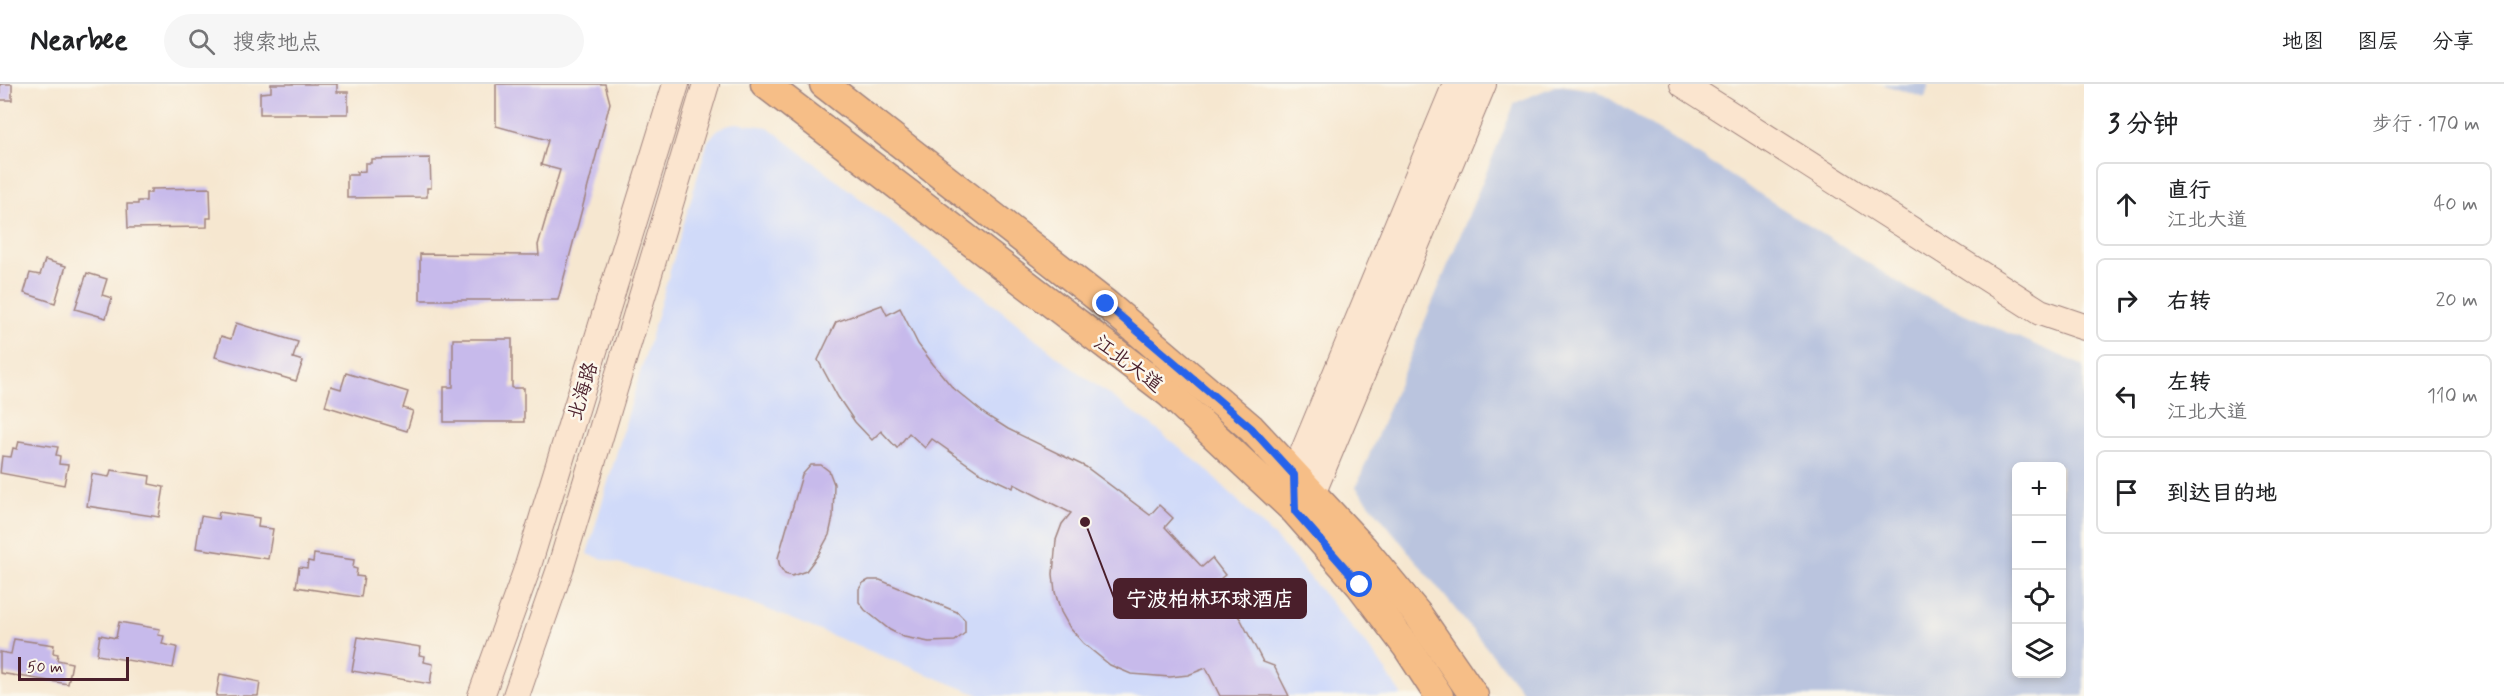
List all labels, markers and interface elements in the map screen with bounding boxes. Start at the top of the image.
search box [164,14,584,68]
text: Nearbee [30,23,128,60]
icon: search [185,25,218,58]
text: 地图 [2282,28,2324,56]
text: 图层 [2357,28,2399,56]
text: 分享 [2432,28,2474,56]
text: 搜索地点 [233,29,321,57]
text: 3 分钟 [2108,108,2179,142]
text: 步行 · 170 m [2372,111,2480,138]
text: 直行 [2167,177,2211,205]
icon: ahead [2110,188,2143,221]
text: 40 m [2434,191,2478,218]
text: 江北大道 [2167,207,2247,234]
icon: right [2110,284,2143,317]
text: 20 m [2435,287,2478,314]
text: 右转 [2167,288,2211,316]
route end [1092,290,1118,316]
street label: 江北大道 [1088,329,1168,399]
street label: 北海路 [562,358,605,424]
text: 左转 [2167,369,2211,397]
icon: left [2110,380,2143,413]
text: 110 m [2427,383,2478,410]
text: 江北大道 [2167,399,2247,426]
map controls [2012,462,2066,678]
button: + [2012,462,2066,516]
icon: arrive [2110,476,2143,509]
text: 到达目的地 [2167,480,2277,508]
button: − [2012,516,2066,570]
button: locate [2012,570,2066,624]
route start [1346,571,1372,597]
callout: 宁波柏林环球酒店 [1114,579,1306,618]
text: 宁波柏林环球酒店 [1126,586,1294,614]
button: layers [2012,624,2066,678]
scale bar [18,654,129,682]
text: 50 m [27,657,63,678]

